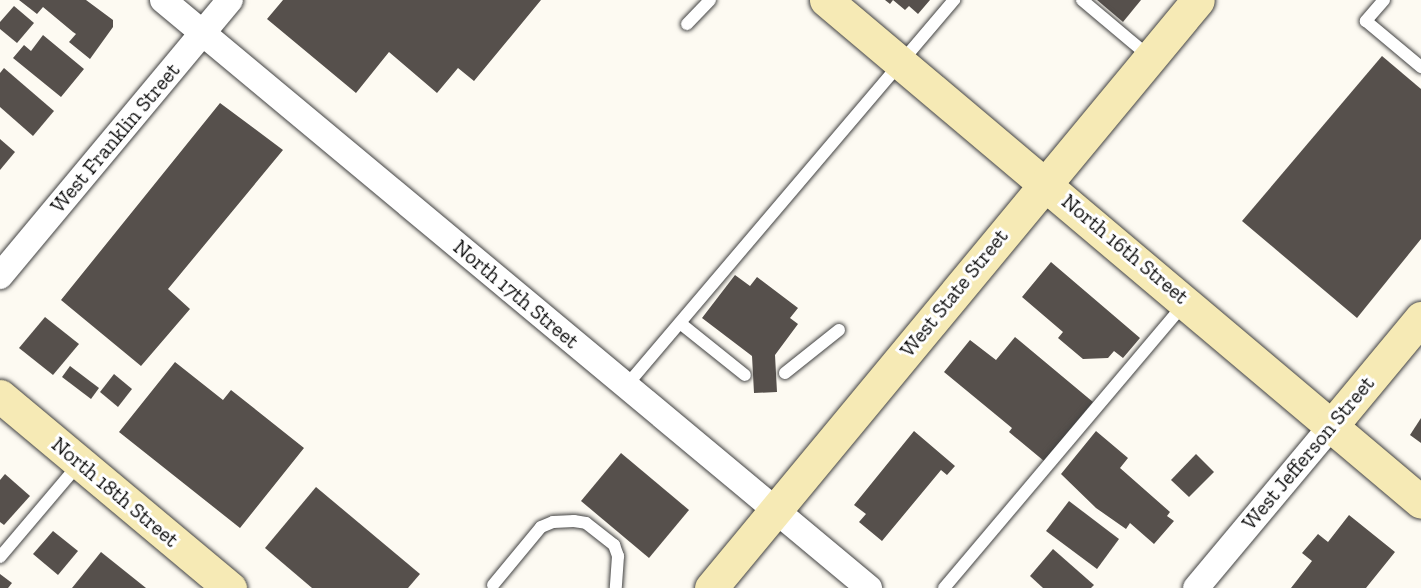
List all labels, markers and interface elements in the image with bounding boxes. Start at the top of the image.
street label: West Franklin Street [45,58,185,218]
street label: North 16th Street [1056,189,1194,309]
street label: West State Street [895,224,1013,362]
street label: North 17th Street [448,234,584,354]
street label: West Jefferson Street [1236,371,1380,535]
street label: North 18th Street [46,432,184,552]

